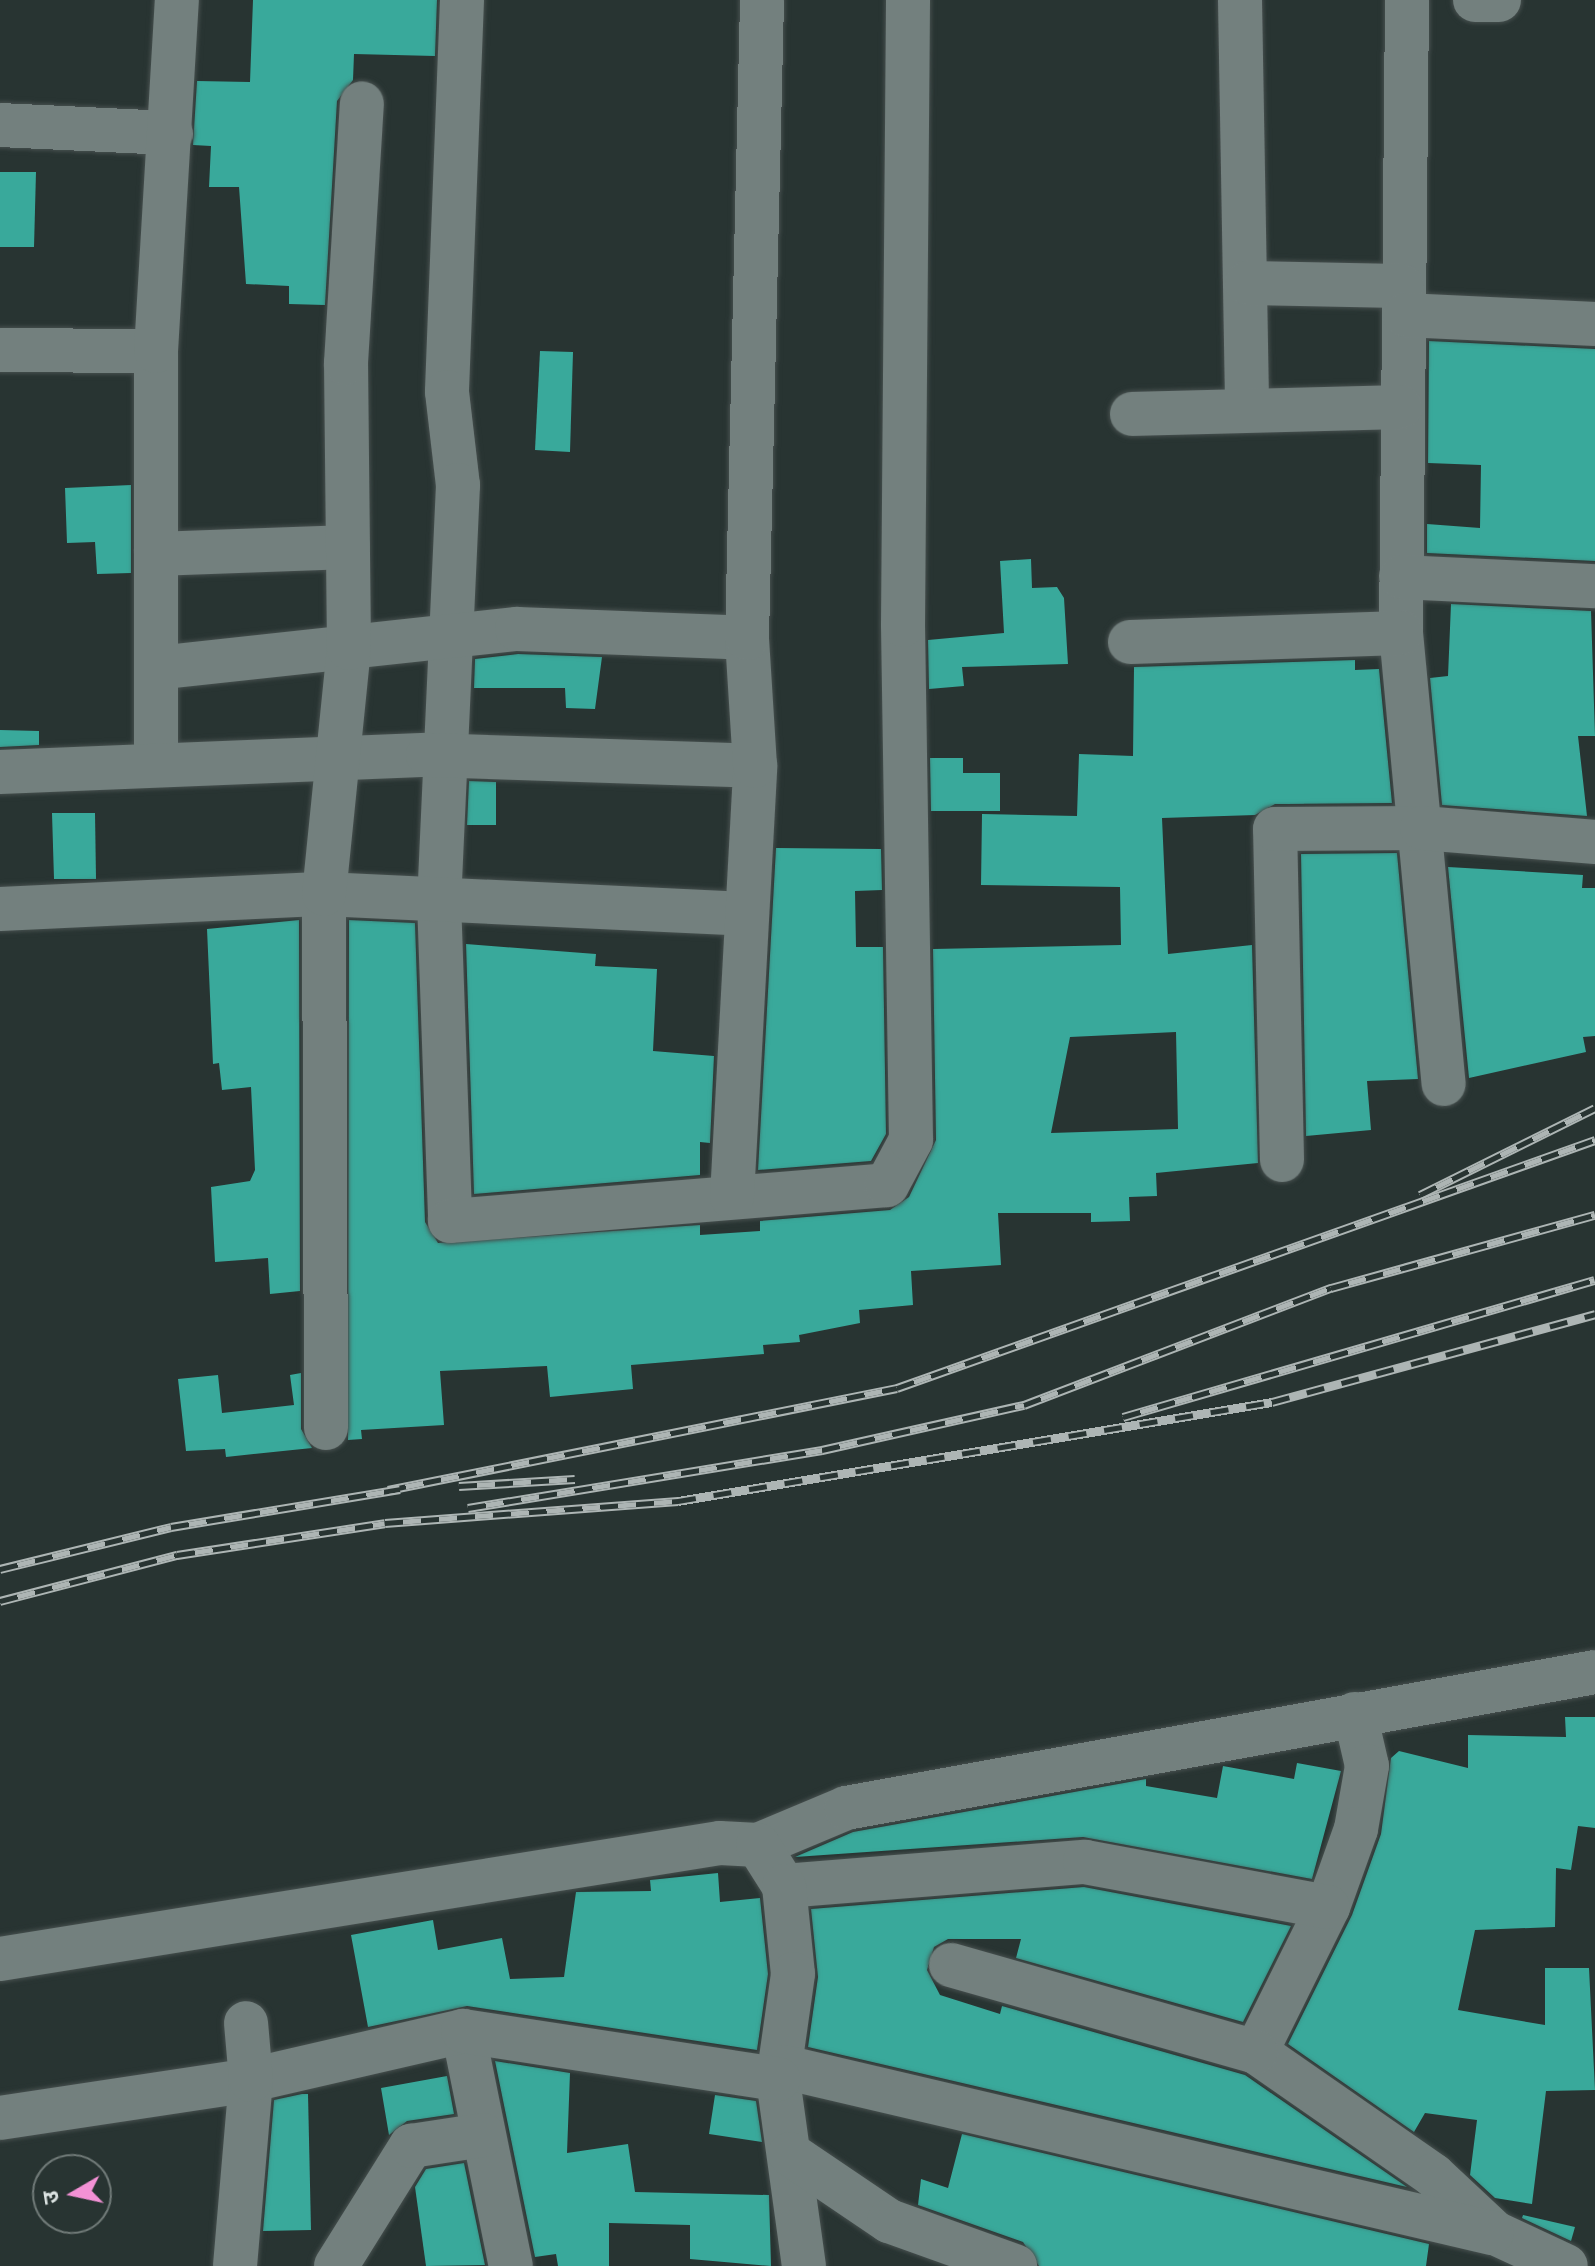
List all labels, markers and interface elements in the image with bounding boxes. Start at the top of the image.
north arrow [32,2154,112,2234]
text: उ [36,2189,64,2206]

